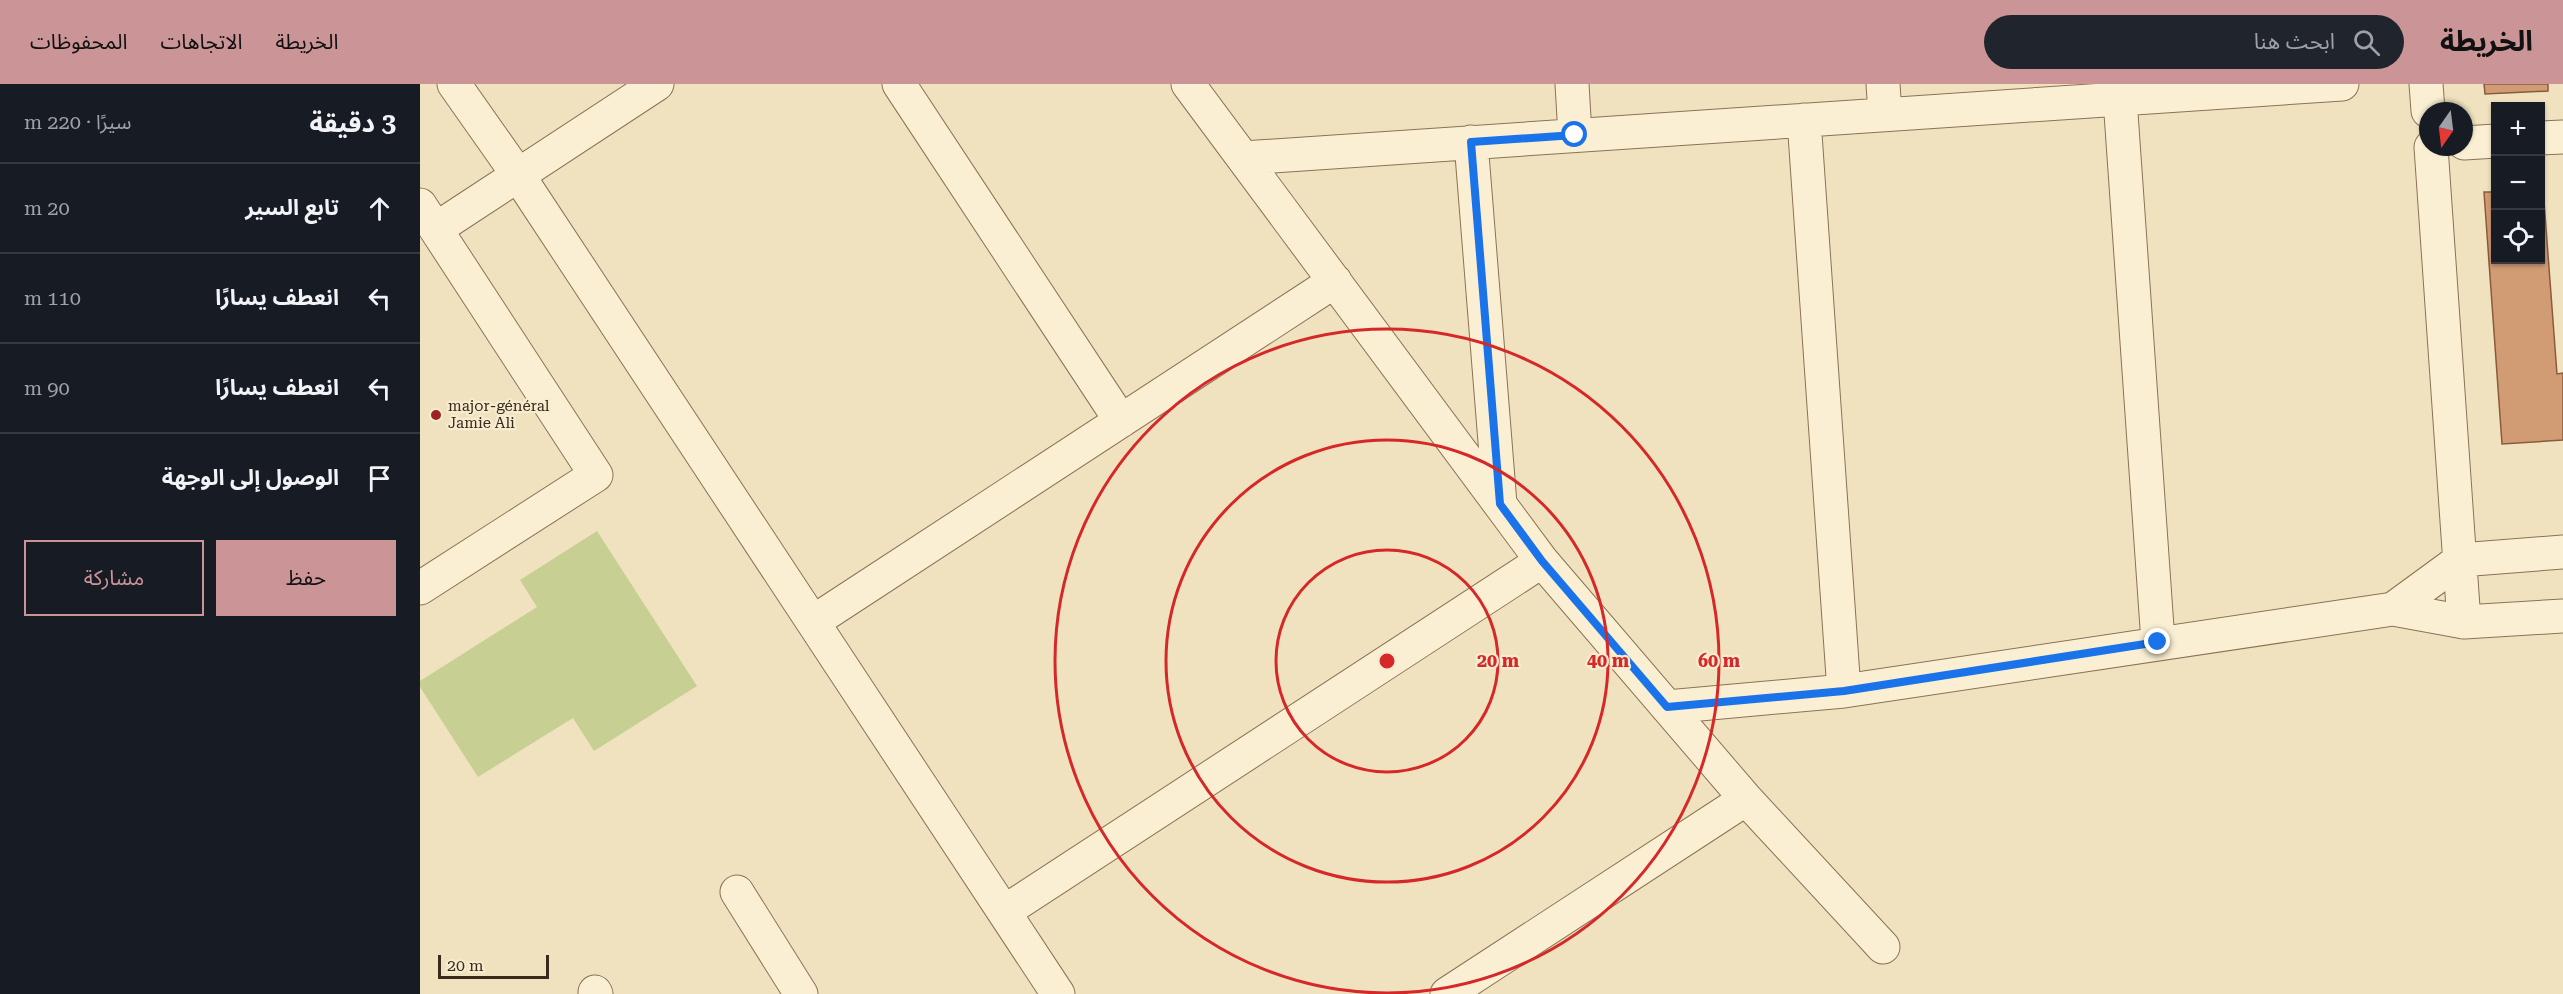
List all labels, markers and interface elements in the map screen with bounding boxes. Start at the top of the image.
search box [1984,15,2404,69]
text: الخريطة [2440,25,2533,58]
icon: search [2350,26,2383,59]
text: ابحث هنا [2254,29,2335,54]
text: المحفوظات [30,30,127,54]
text: الاتجاهات [160,30,242,54]
text: الخريطة [275,30,338,54]
north arrow [2419,102,2473,156]
map controls [2491,102,2545,264]
button: + [2491,102,2545,156]
text: 3 دقيقة [309,108,396,138]
text: سيرًا · 220 m [24,110,131,134]
route start [1561,121,1587,147]
button: − [2491,156,2545,210]
icon: ahead [363,192,396,225]
text: تابع السير [245,195,339,220]
text: 20 m [24,196,70,220]
button: locate [2491,210,2545,264]
icon: left [363,282,396,315]
text: انعطف يسارًا [215,285,339,310]
text: 110 m [24,286,81,310]
icon: left [363,372,396,405]
text: انعطف يسارًا [215,375,339,400]
text: 90 m [24,376,70,400]
place label: major-général Jamie Ali [448,397,550,432]
marker: major-général Jamie Ali [429,408,443,422]
icon: arrive [363,462,396,495]
text: الوصول إلى الوجهة [162,465,339,490]
button: مشاركة [24,540,204,616]
button: حفظ [216,540,396,616]
route end [2144,628,2170,654]
text: 20 m [1477,650,1520,671]
text: 40 m [1587,650,1630,671]
text: 60 m [1698,650,1741,671]
centre of rings [1377,651,1397,671]
scale bar [438,952,549,980]
text: 20 m [447,956,484,975]

